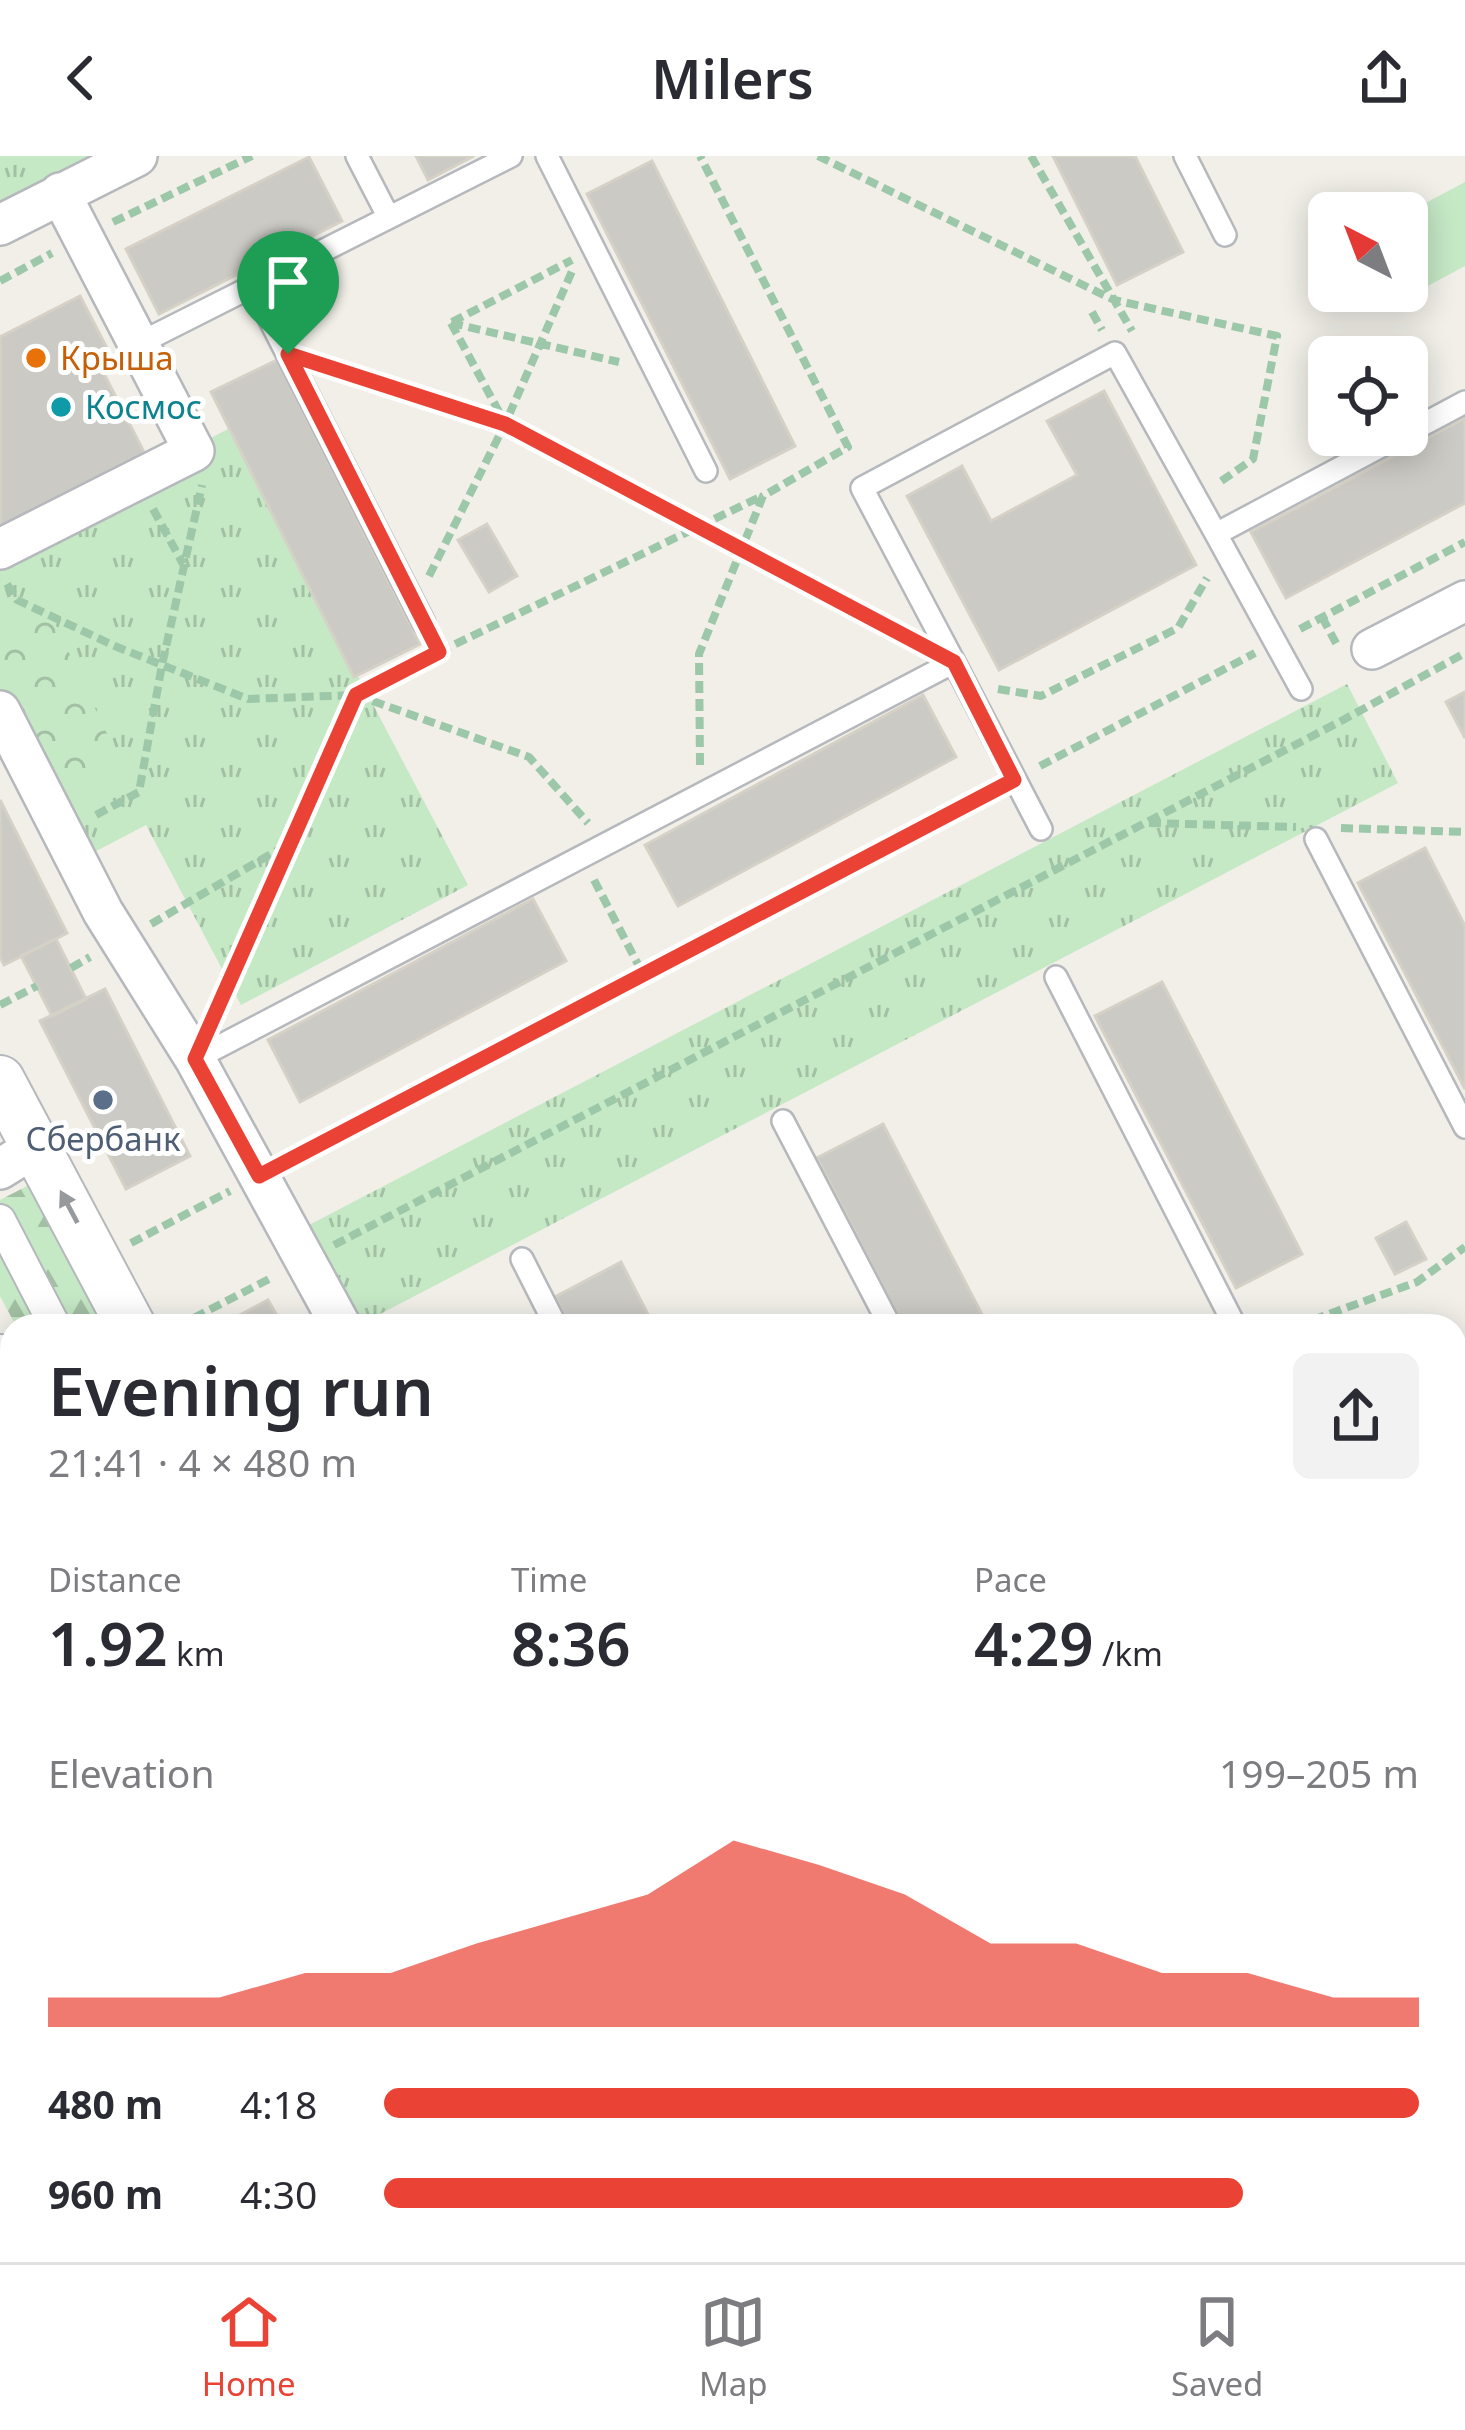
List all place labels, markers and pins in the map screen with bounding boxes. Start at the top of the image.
pin [237,231,339,354]
place label: Крыша [60,335,174,380]
marker: Крыша [23,345,49,371]
place label: Космос [85,384,202,429]
marker: Космос [48,394,74,420]
marker: Сбербанк [90,1087,116,1113]
place label: Сбербанк [26,1116,181,1161]

